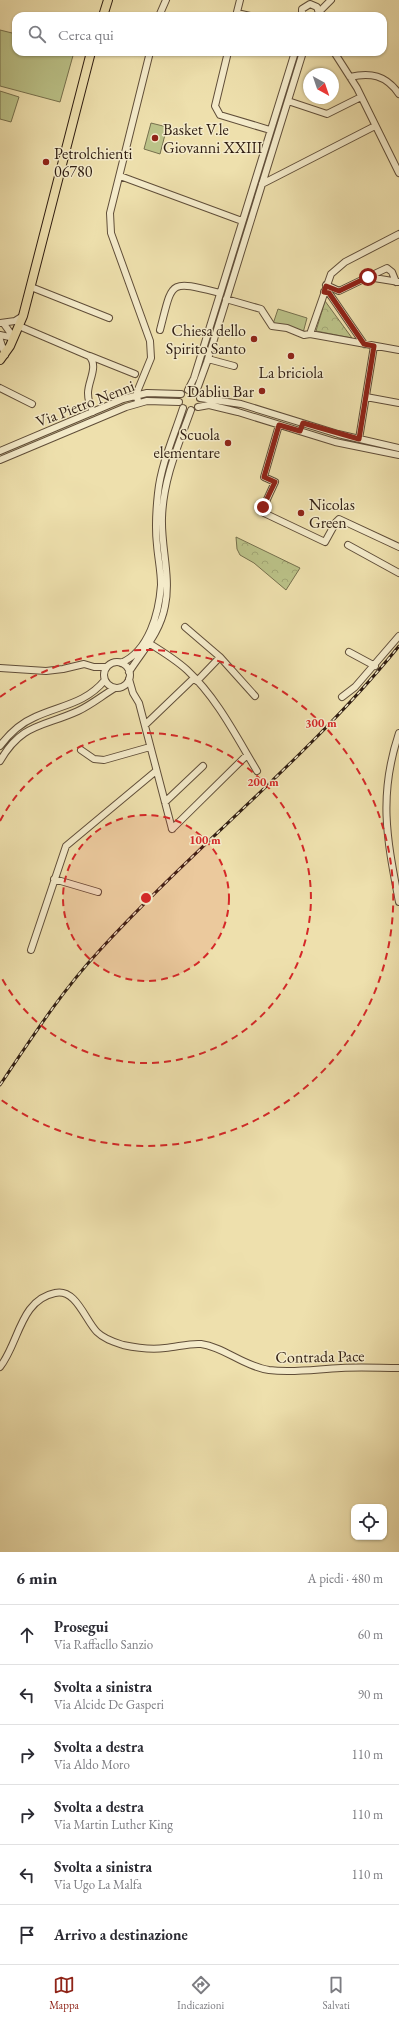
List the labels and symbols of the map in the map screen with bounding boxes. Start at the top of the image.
north arrow [303,68,339,104]
place label: Basket V.le Giovanni XXIII [163,119,263,158]
marker: Basket V.le Giovanni XXIII [150,133,160,143]
place label: Petrolchienti 06780 [54,143,133,182]
marker: Petrolchienti 06780 [41,157,51,167]
route start [359,268,377,286]
place label: Chiesa dello Spirito Santo [166,320,246,359]
marker: Chiesa dello Spirito Santo [249,334,259,344]
marker: La briciola [286,351,296,361]
place label: La briciola [259,362,324,383]
street label: Via Pietro Nenni [33,375,138,432]
place label: Dabliu Bar [187,381,255,402]
marker: Dabliu Bar [257,386,267,396]
place label: Scuola elementare [154,424,221,463]
marker: Scuola elementare [223,438,233,448]
place label: Nicolas Green [309,494,355,533]
route end [254,498,272,516]
marker: Nicolas Green [296,508,306,518]
text: 300 m [305,715,337,731]
text: 200 m [247,774,279,790]
text: 100 m [189,832,221,848]
centre of rings [139,891,153,905]
street label: Contrada Pace [275,1345,365,1368]

